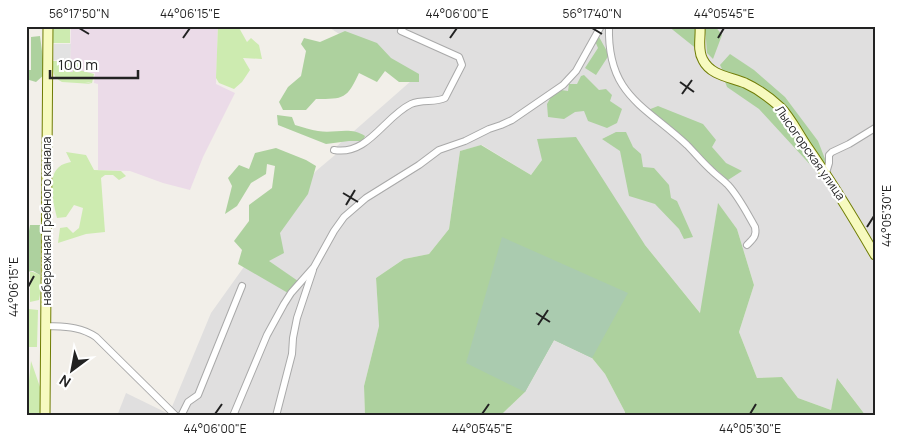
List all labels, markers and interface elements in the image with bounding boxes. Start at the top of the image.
text: 56°17'50"N [49,5,109,22]
text: 44°06'15"E [160,5,220,22]
text: 44°06'00"E [425,5,489,22]
text: 56°17'40"N [563,5,621,22]
text: 44°05'45"E [694,5,754,22]
scale bar [50,48,138,80]
text: 100 m [58,54,98,75]
street label: Лысогорская улица [771,102,849,203]
street label: набережная Гребного канала [38,137,55,305]
text: 44°05'30"E [878,185,895,247]
text: 44°06'15"E [5,257,22,317]
north arrow [48,344,98,394]
text: N [56,371,74,392]
text: 44°06'00"E [183,420,247,437]
text: 44°05'45"E [452,420,512,437]
text: 44°05'30"E [719,420,781,437]

